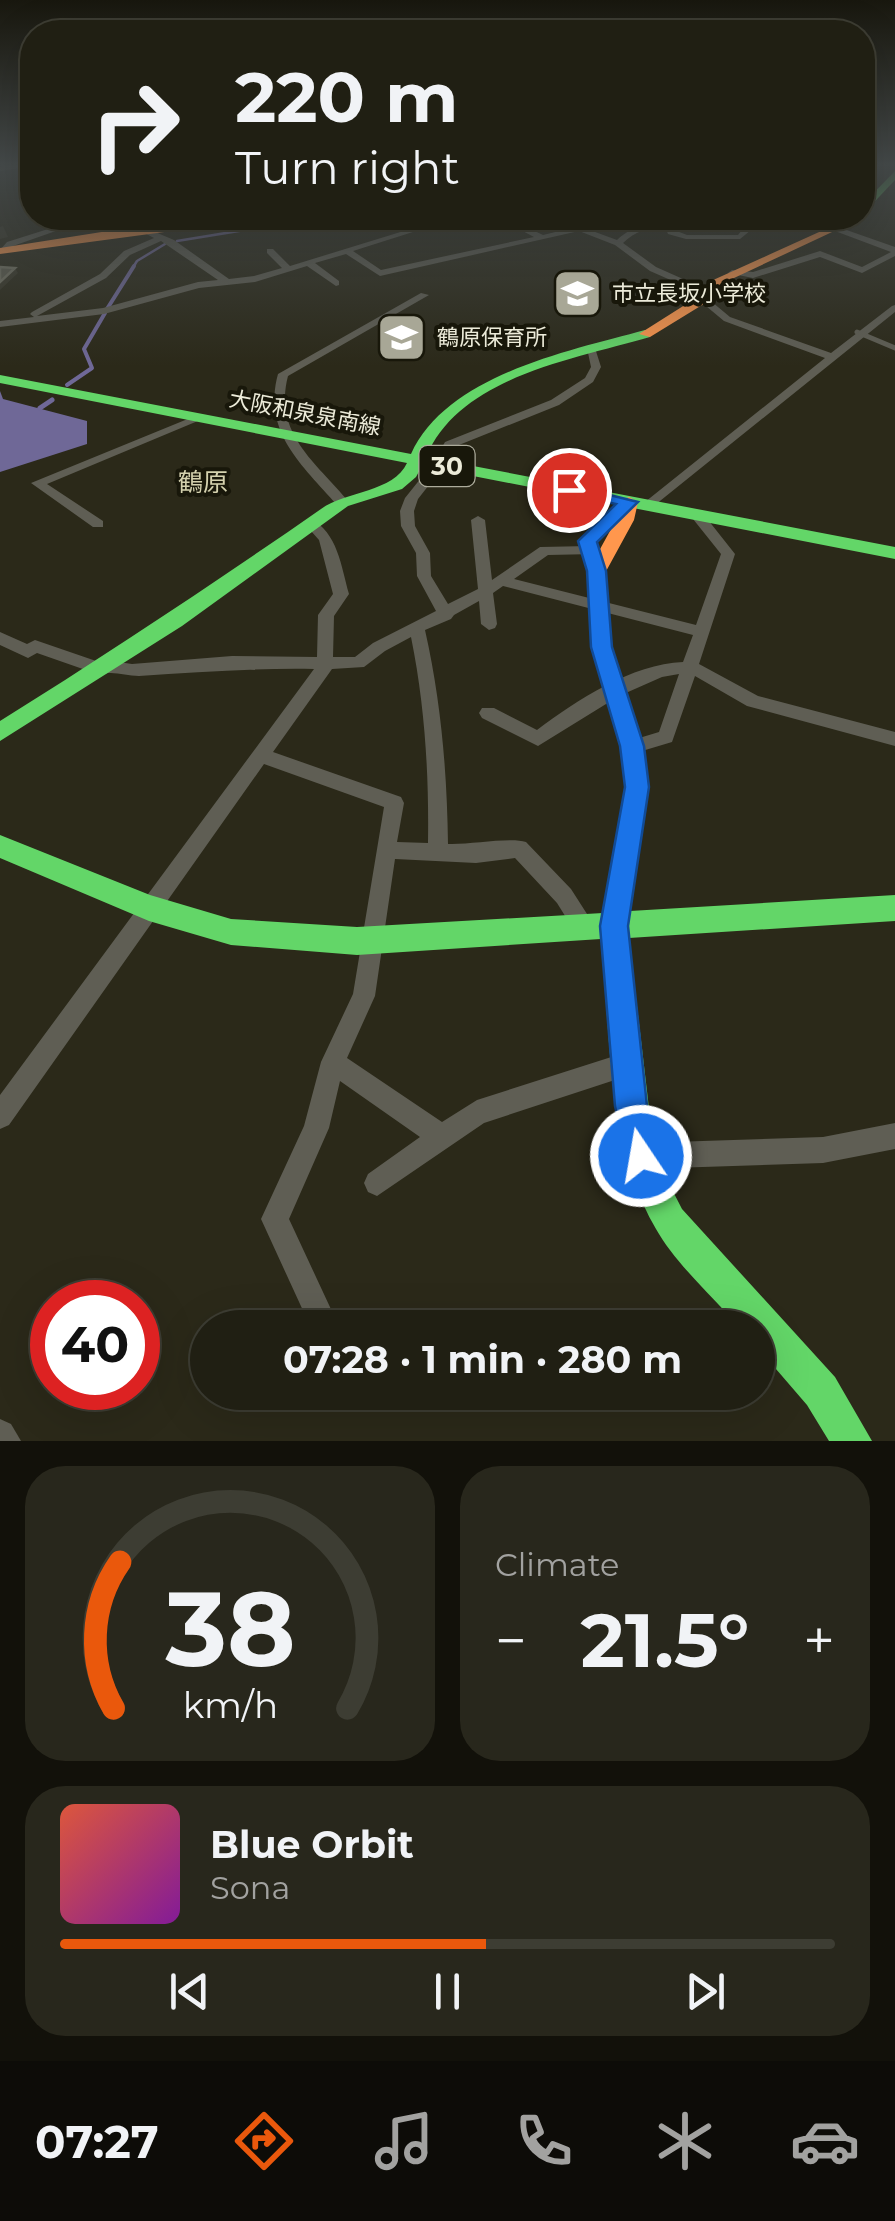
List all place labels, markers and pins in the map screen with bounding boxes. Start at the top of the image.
school or university icon: 市立長坂小学校 [551,267,603,319]
place label: 市立長坂小学校 [612,280,766,307]
school or university icon: 鶴原保育所 [376,311,428,363]
place label: 鶴原保育所 [437,324,547,351]
pin [527,448,612,533]

